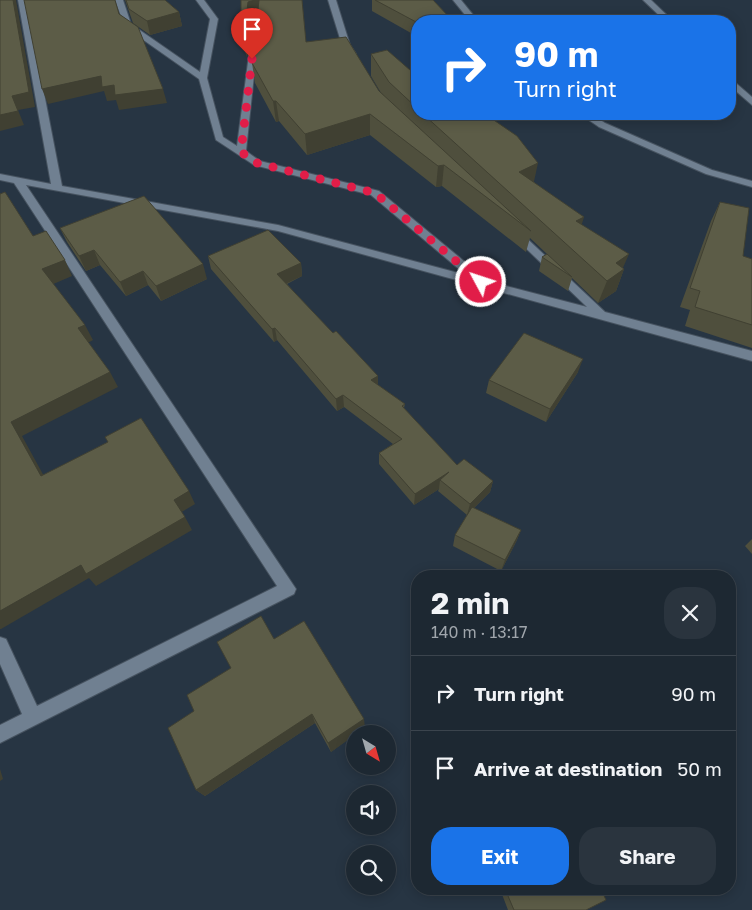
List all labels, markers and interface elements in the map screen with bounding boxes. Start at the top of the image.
pin [231,8,273,59]
icon: arrive [238,15,266,43]
text: 90 m [514,33,598,75]
icon: right [431,35,496,100]
text: Turn right [514,75,617,102]
position arrow [454,255,506,307]
text: 2 min [431,585,509,621]
button: close [664,587,716,639]
text: 140 m · 13:17 [431,622,528,642]
icon: right [431,679,459,707]
text: Turn right [474,682,564,705]
text: 90 m [671,682,716,705]
north arrow [346,725,396,775]
map controls [346,725,396,895]
icon: arrive [431,754,459,782]
text: Arrive at destination [474,757,662,780]
text: 50 m [677,757,722,780]
button: sound [346,785,396,835]
button: Exit [431,827,569,885]
button: Share [579,827,716,885]
button: search [346,845,396,895]

